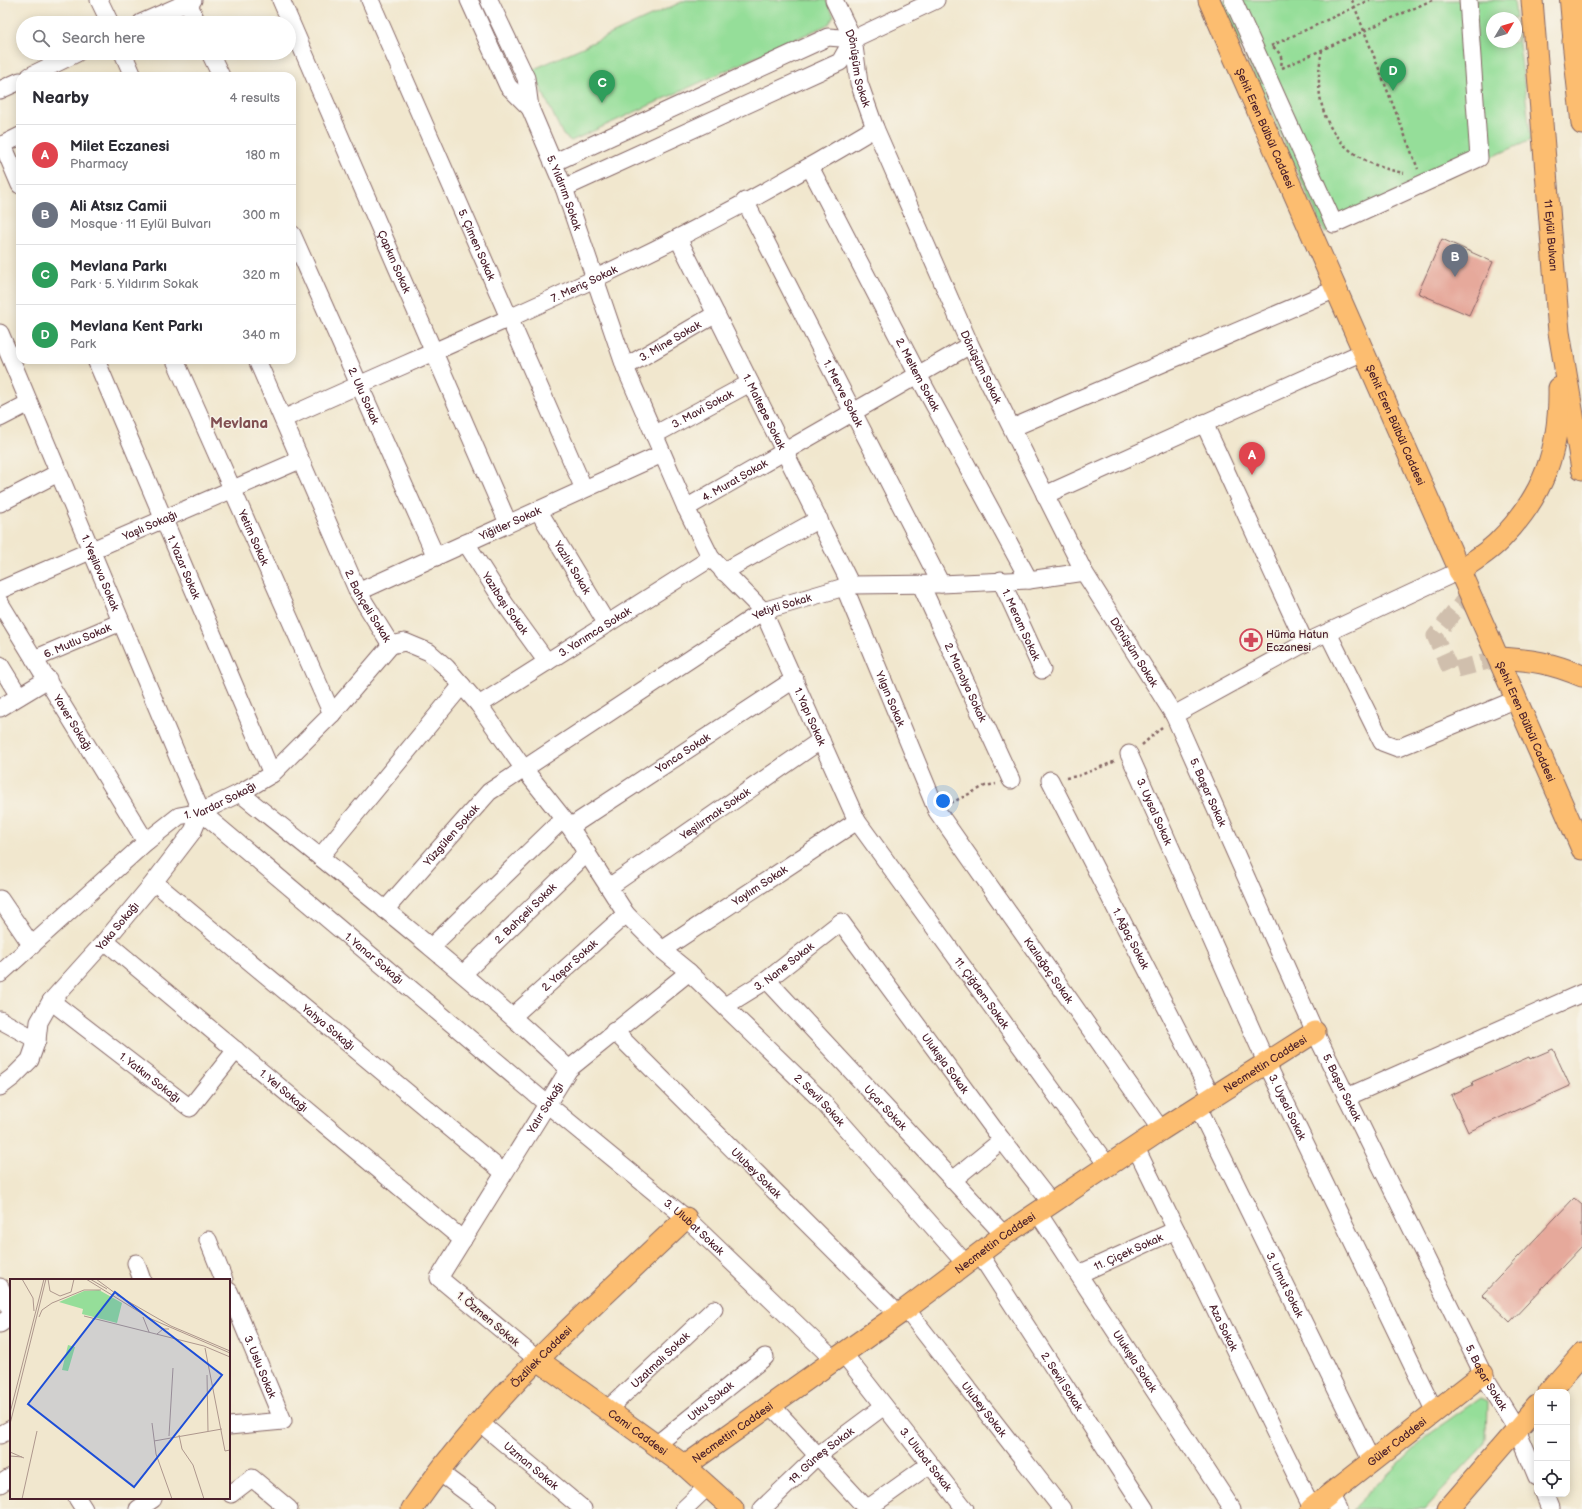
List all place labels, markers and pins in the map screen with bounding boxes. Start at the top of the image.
pin: D [1380,58,1406,91]
pin: C [589,70,615,103]
pin: B [1442,244,1468,277]
pin: A [1239,442,1265,475]
pharmacy icon: Hüma Hatun Eczanesi [1238,627,1264,653]
place label: Hüma Hatun Eczanesi [1266,628,1328,654]

